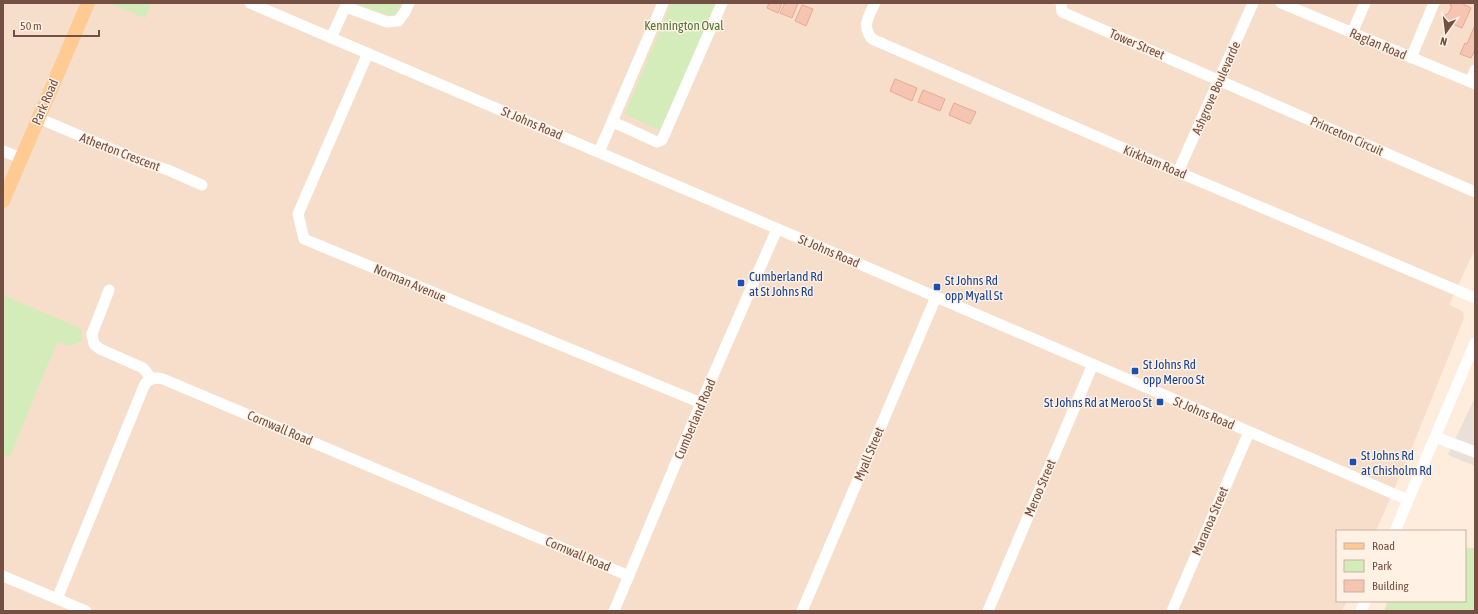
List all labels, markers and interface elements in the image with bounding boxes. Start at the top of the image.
scale bar [14,12,99,38]
north arrow [1426,12,1466,52]
park label: Kennington Oval [644,18,724,33]
text: 50 m [20,19,42,33]
street label: Raglan Road [1347,25,1409,63]
street label: Tower Street [1107,26,1167,62]
text: N [1439,35,1448,48]
street label: Ashgrove Boulevarde [1189,39,1243,137]
street label: Park Road [29,77,61,127]
street label: St Johns Road [499,103,565,143]
street label: Princeton Circuit [1308,113,1386,159]
street label: Atherton Crescent [78,130,162,174]
street label: Kirkham Road [1121,142,1189,182]
street label: St Johns Road [796,231,862,271]
street label: Norman Avenue [372,261,448,305]
place label: Cumberland Rd at St Johns Rd [749,269,823,299]
place label: St Johns Rd opp Myall St [945,273,1003,303]
marker: Cumberland Rd at St Johns Rd [736,278,746,288]
marker: St Johns Rd opp Myall St [932,282,942,292]
place label: St Johns Rd opp Meroo St [1143,357,1205,387]
marker: St Johns Rd opp Meroo St [1130,366,1140,376]
street label: Cumberland Road [671,377,719,461]
street label: St Johns Road [1171,393,1237,433]
place label: St Johns Rd at Meroo St [1044,395,1152,410]
marker: St Johns Rd at Meroo St [1155,397,1165,407]
street label: Cornwall Road [245,408,315,448]
street label: Myall Street [851,425,887,483]
place label: St Johns Rd at Chisholm Rd [1361,448,1432,478]
street label: Meroo Street [1021,457,1059,519]
marker: St Johns Rd at Chisholm Rd [1348,457,1358,467]
street label: Maranoa Street [1189,484,1231,558]
legend [1336,530,1466,602]
street label: Cornwall Road [543,534,613,574]
text: Road [1372,539,1395,553]
text: Park [1372,559,1393,573]
text: Building [1372,579,1410,593]

